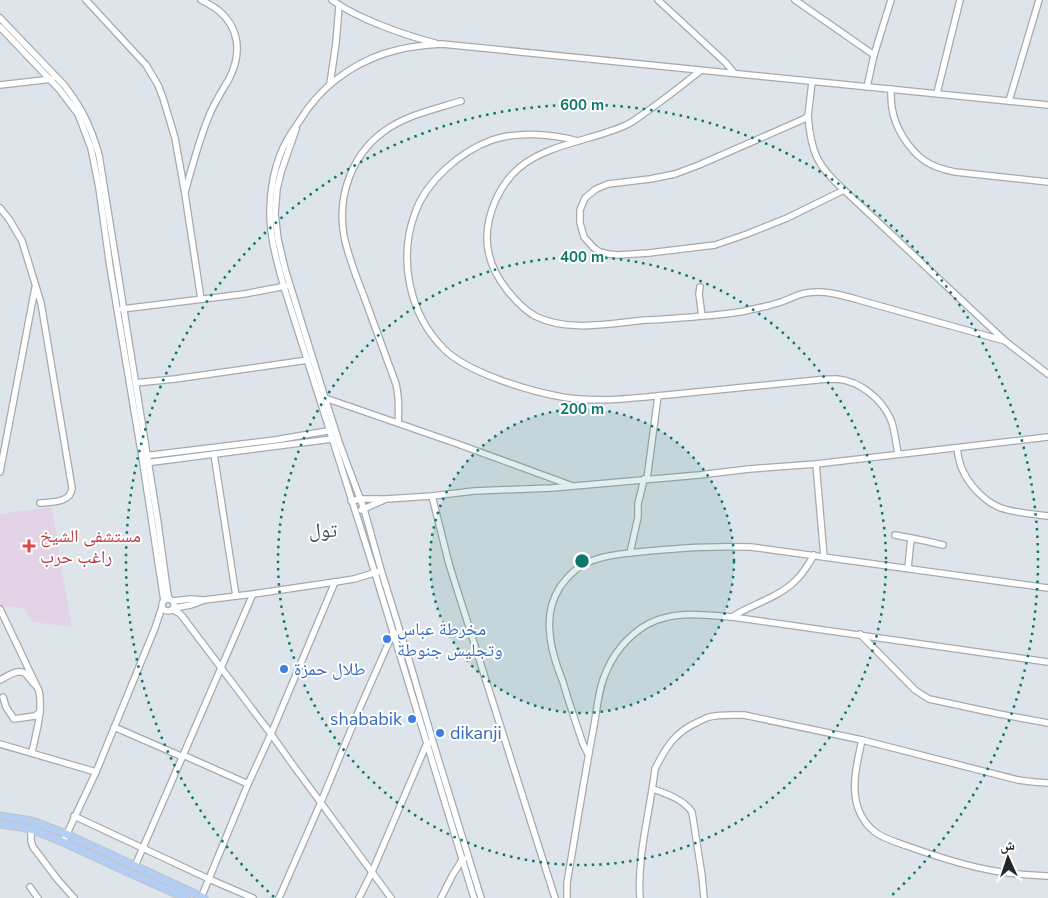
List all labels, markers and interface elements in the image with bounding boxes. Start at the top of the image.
text: 600 m [560,95,604,115]
text: 400 m [560,247,604,267]
text: 200 m [560,399,604,419]
district label: تول [309,517,337,544]
place label: مستشفى الشيخ راغب حرب [40,524,141,569]
marker: مستشفى الشيخ راغب حرب [22,539,36,553]
centre of rings [573,552,591,570]
place label: مخرطة عباس وتجليس جنوطة [397,617,503,662]
marker: مخرطة عباس وتجليس جنوطة [381,633,393,645]
place label: طلال حمزة [294,657,366,681]
marker: طلال حمزة [278,663,290,675]
place label: shababik [330,707,403,731]
marker: shababik [406,713,418,725]
place label: dikanji [450,721,502,745]
marker: dikanji [434,727,446,739]
north arrow [983,833,1033,883]
text: ش [999,836,1015,855]

